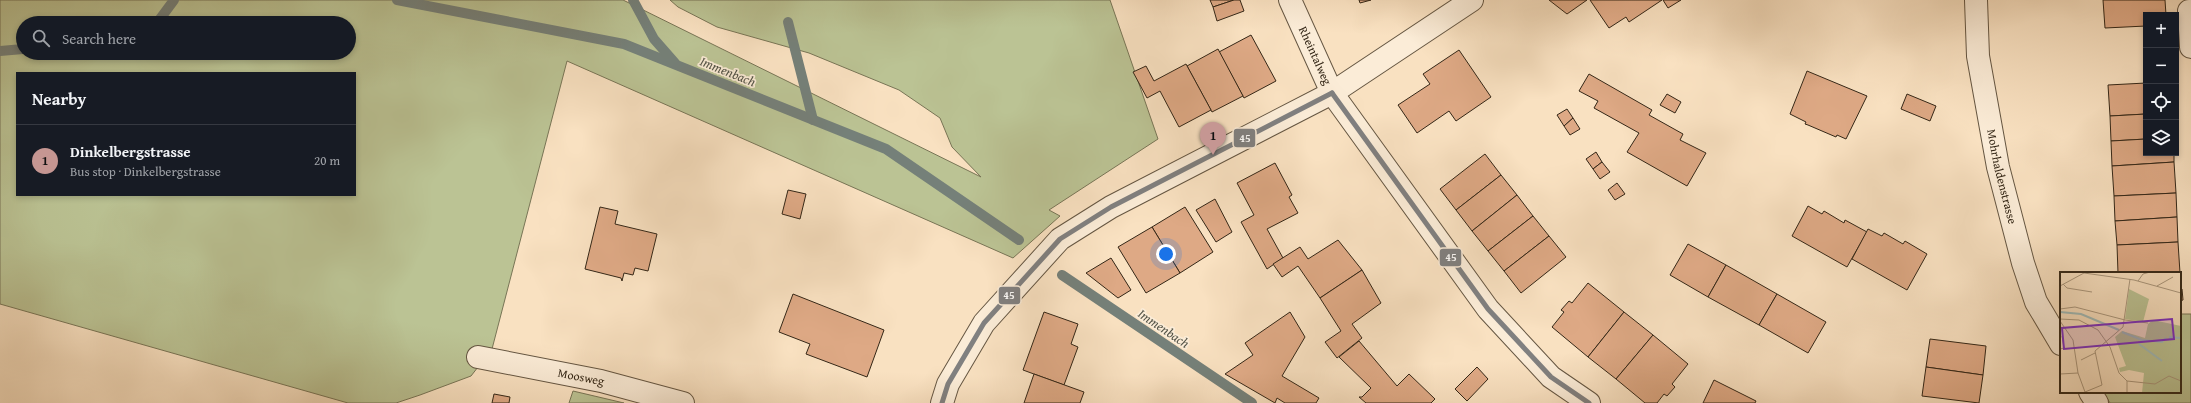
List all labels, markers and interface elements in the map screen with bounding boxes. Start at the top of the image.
map controls [2143,12,2179,156]
button: + [2143,12,2179,48]
search box [16,16,356,60]
street label: Rheintalweg [1295,23,1336,87]
icon: search [30,27,52,49]
text: Search here [62,28,136,49]
button: − [2143,48,2179,84]
water label: Immenbach [697,52,759,91]
button: locate [2143,84,2179,120]
text: Nearby [32,86,86,111]
button: layers [2143,120,2179,156]
pin: 1 [1200,122,1226,155]
line badge: 45 [1233,128,1256,148]
street label: Mohrhaldenstrasse [1983,128,2022,226]
text: 45 [1239,130,1251,146]
text: Dinkelbergstrasse [70,141,191,162]
text: 1 [42,151,48,170]
text: 20 m [314,151,340,170]
text: Bus stop · Dinkelbergstrasse [70,162,221,181]
your location [1156,244,1176,264]
line badge: 45 [1439,248,1462,267]
text: 45 [1445,249,1457,265]
inset map [2060,272,2181,393]
line badge: 45 [998,286,1021,305]
text: 45 [1003,287,1015,303]
water label: Immenbach [1134,304,1194,353]
street label: Moosweg [557,364,606,390]

